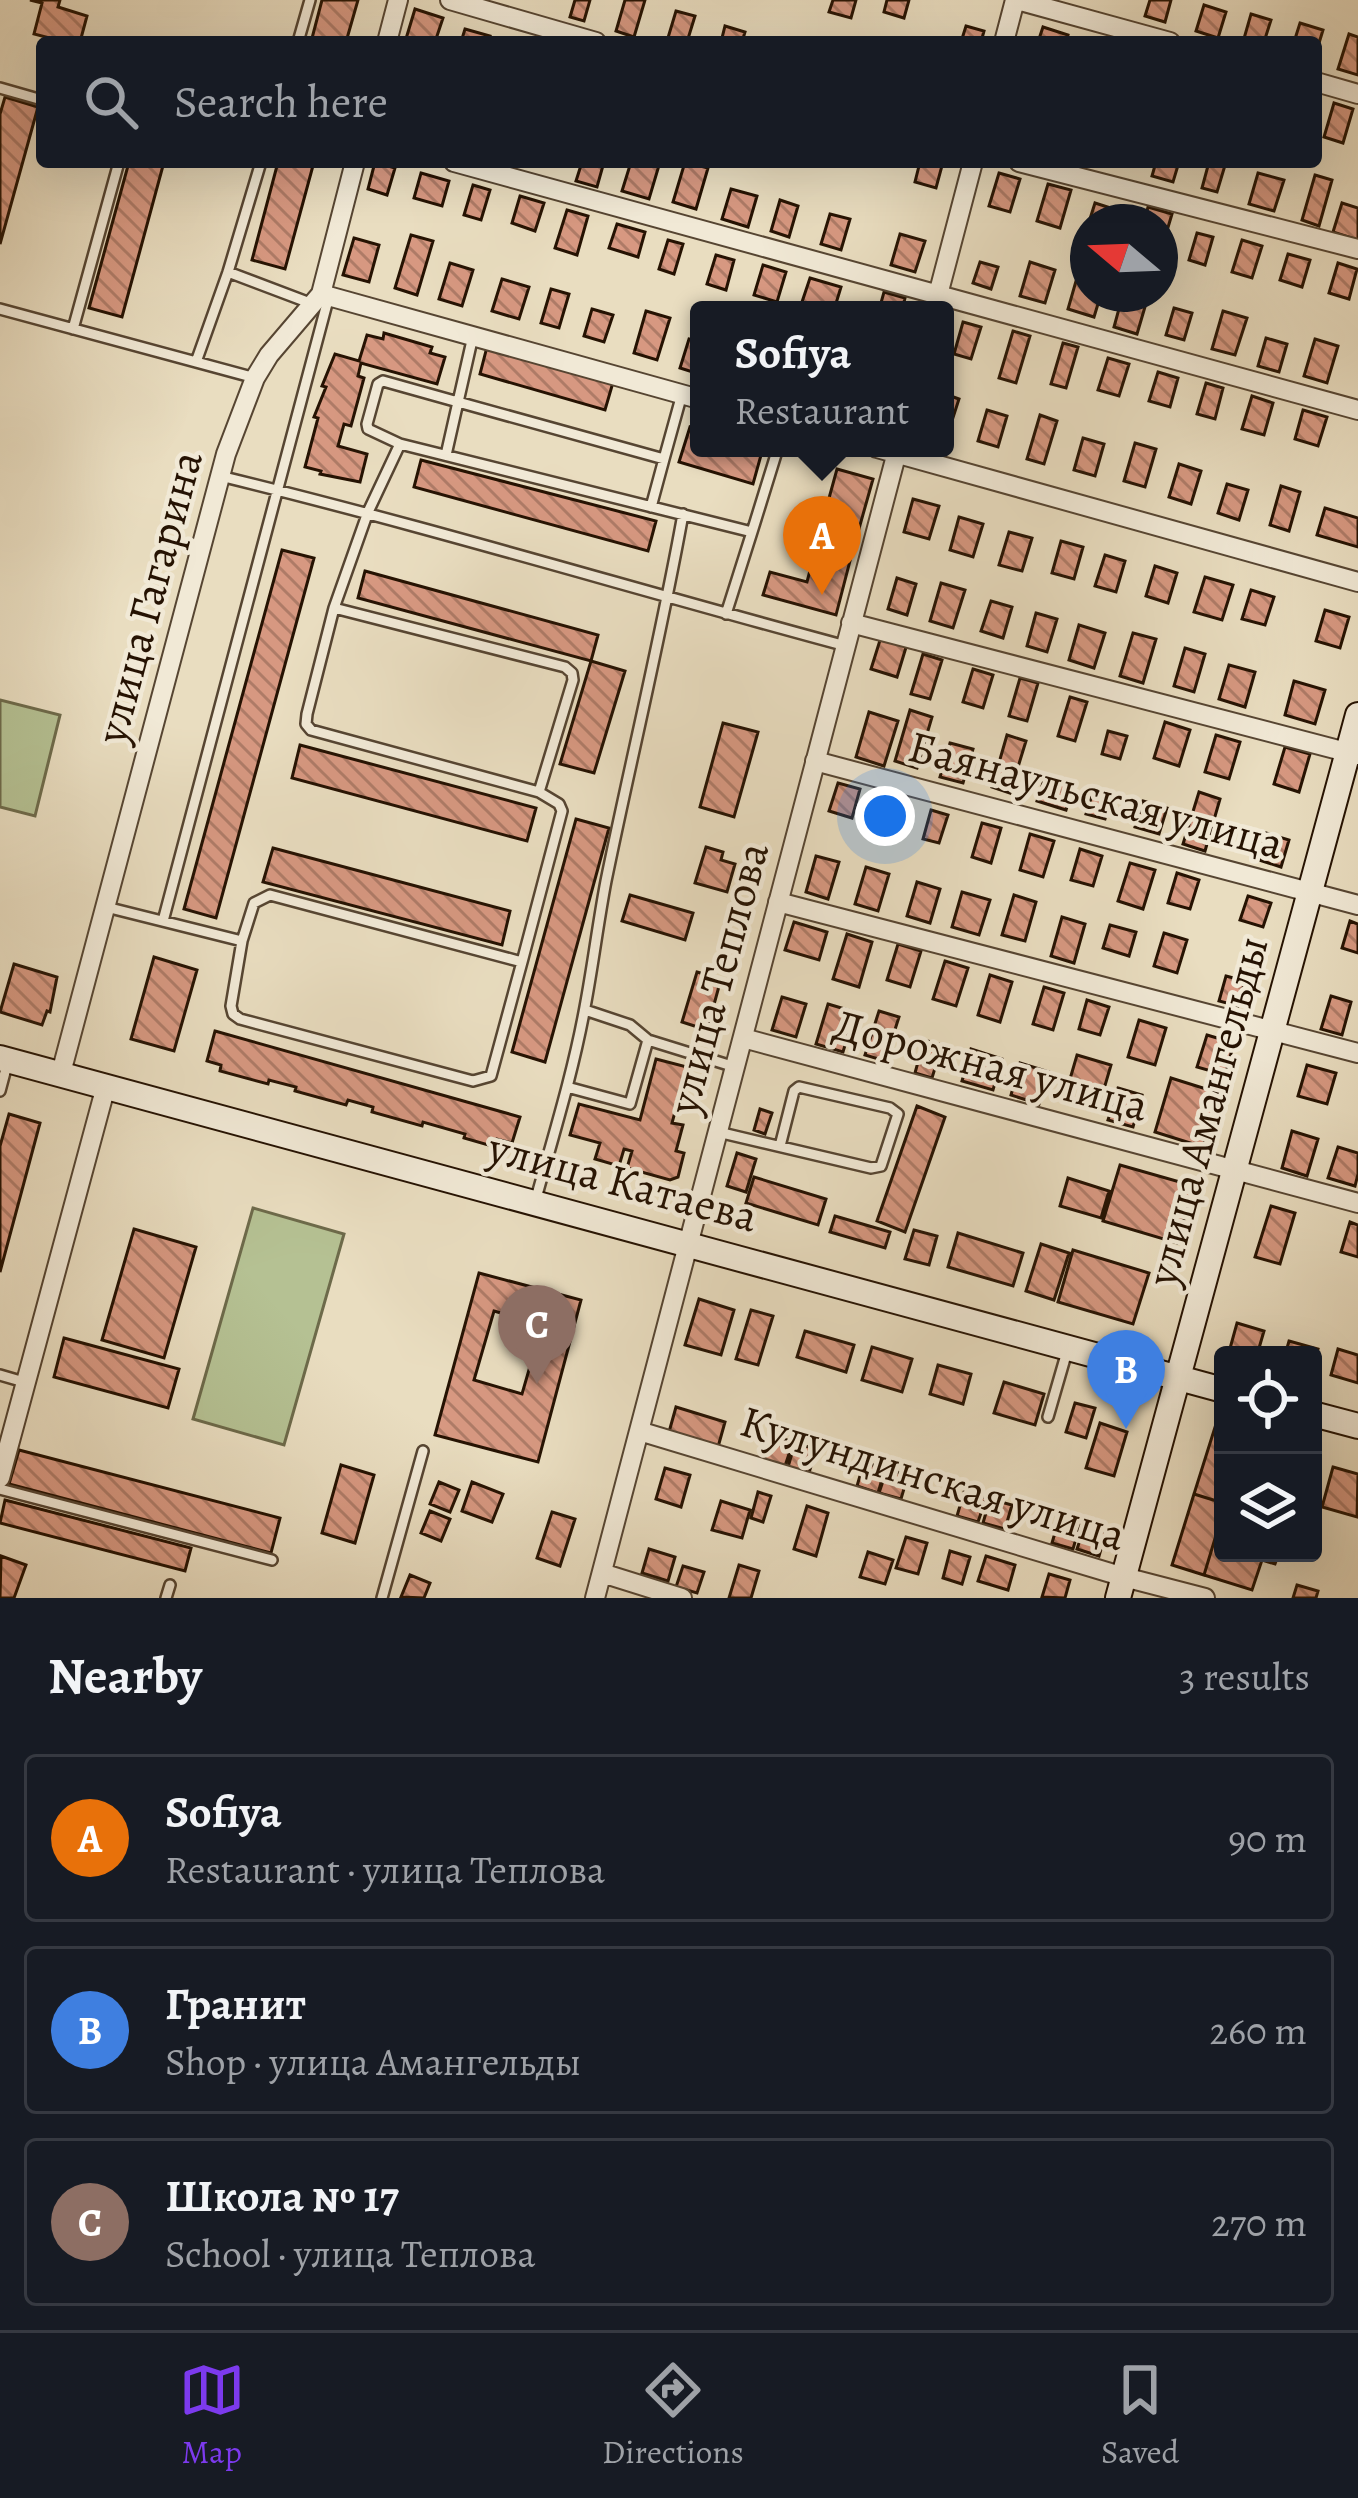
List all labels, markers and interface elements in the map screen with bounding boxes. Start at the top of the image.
search box [36,36,1322,168]
icon: search [78,69,144,135]
text: Search here [174,71,388,133]
north arrow [1070,204,1178,312]
popup [690,301,954,457]
text: Sofiya [735,322,851,384]
text: Restaurant [735,384,909,437]
street label: улица Гагарина [80,444,218,751]
pin: A [783,496,861,595]
street label: Баянаульская улица [902,715,1291,875]
your location [855,786,915,846]
street label: улица Теплова [652,835,784,1122]
street label: улица Амангельды [1130,929,1283,1294]
street label: Дорожная улица [827,993,1155,1137]
street label: улица Катаева [481,1116,765,1248]
pin: C [498,1285,576,1384]
pin: B [1087,1330,1165,1429]
map controls [1214,1346,1322,1562]
button: locate [1214,1346,1322,1454]
street label: Кулундинская улица [733,1390,1133,1566]
button: layers [1214,1454,1322,1562]
text: Nearby [48,1641,202,1711]
text: 3 results [1179,1650,1310,1703]
text: Sofiya [165,1781,282,1843]
text: A [78,1812,102,1865]
text: 90 m [1228,1812,1307,1865]
text: Restaurant · улица Теплова [165,1843,605,1896]
text: Гранит [165,1973,306,2035]
text: B [78,2004,102,2057]
text: 260 m [1209,2004,1307,2057]
text: Shop · улица Амангельды [165,2035,581,2088]
text: Школа № 17 [165,2165,399,2227]
text: C [78,2196,102,2249]
text: 270 m [1211,2196,1307,2249]
text: School · улица Теплова [165,2227,536,2280]
tab: Map [179,2357,245,2474]
tab: Directions [602,2357,744,2474]
tab: Saved [1101,2357,1179,2474]

